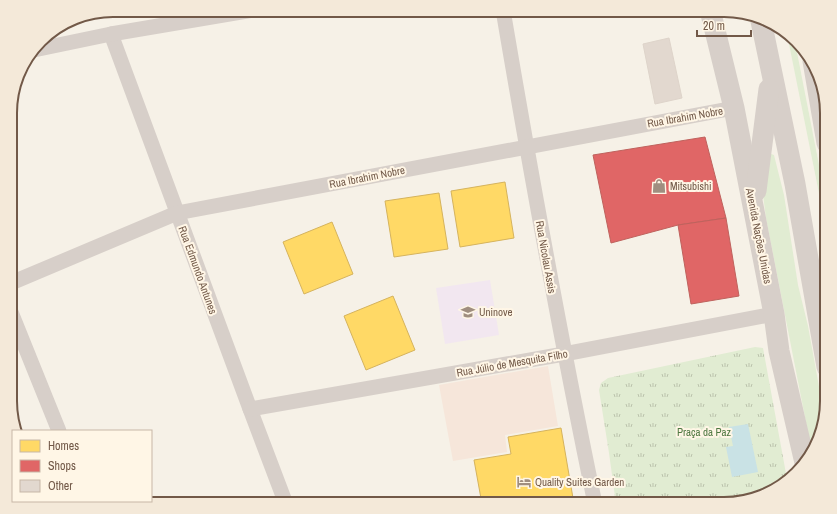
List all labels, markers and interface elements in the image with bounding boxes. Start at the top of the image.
scale bar [697,12,751,38]
text: 20 m [703,18,725,34]
street label: Rua Ibrahim Nobre [646,103,724,131]
street label: Rua Ibrahim Nobre [328,163,406,191]
shop icon: Mitsubishi [651,178,667,194]
place label: Mitsubishi [670,179,712,193]
street label: Avenida Nações Unidas [743,186,775,285]
street label: Rua Nicolau Assis [533,219,559,295]
street label: Rua Edmundo Antunes [176,224,221,316]
school or university icon: Uninove [460,304,476,320]
place label: Uninove [479,305,513,319]
street label: Rua Júlio de Mesquita Filho [455,346,569,380]
park label: Praça da Paz [677,425,732,439]
legend [12,430,152,502]
text: Homes [48,438,79,454]
text: Shops [48,458,76,474]
hotel icon: Quality Suites Garden [516,474,532,490]
place label: Quality Suites Garden [535,475,624,489]
text: Other [48,478,73,494]

